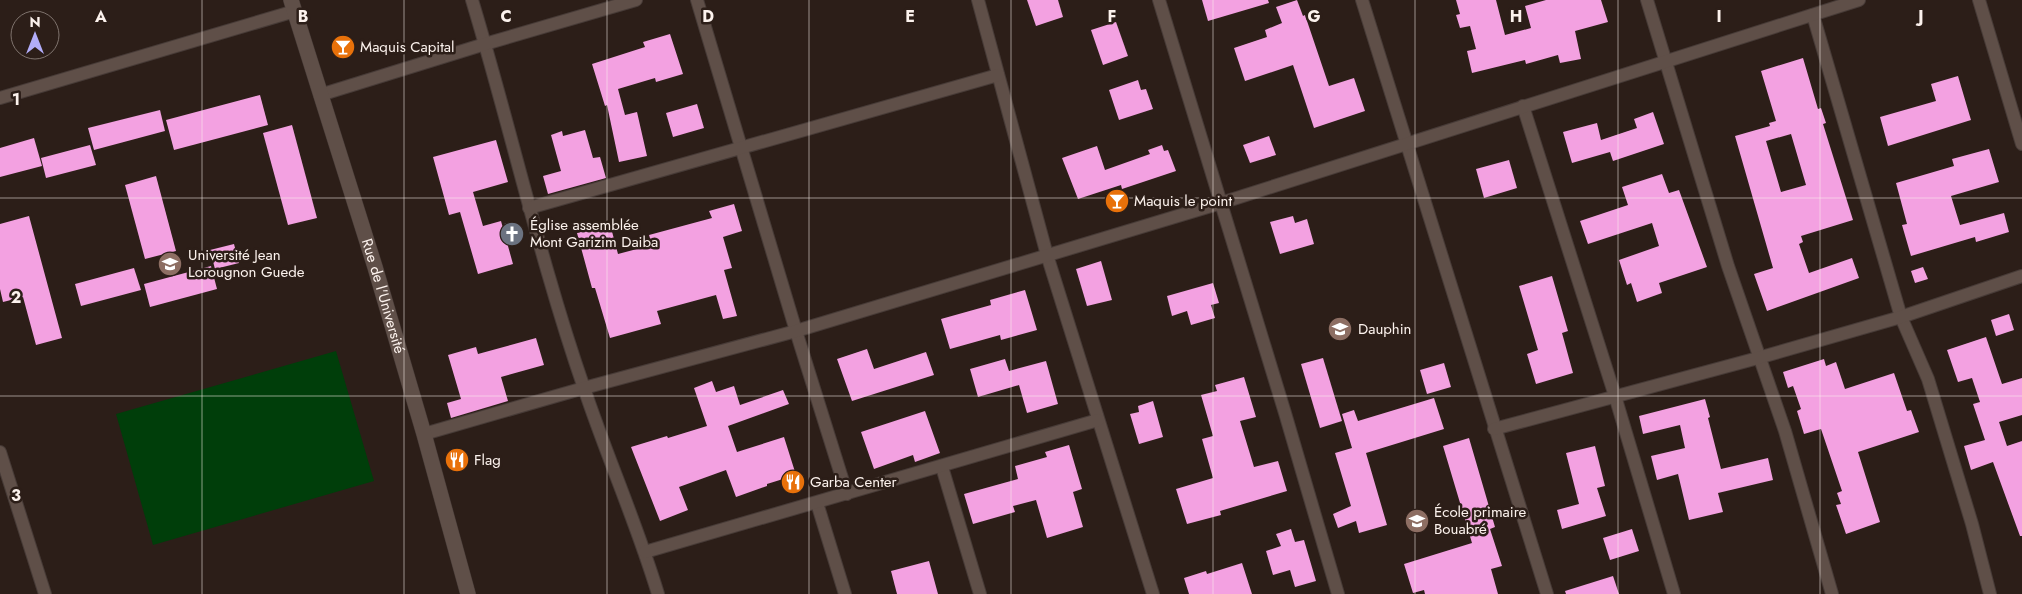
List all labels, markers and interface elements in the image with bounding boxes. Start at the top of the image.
text: A [94,5,107,28]
text: B [298,5,308,28]
text: C [500,5,512,28]
text: D [702,5,714,28]
text: E [905,5,915,28]
text: F [1108,5,1116,28]
text: G [1307,5,1321,28]
text: H [1510,5,1522,28]
text: I [1716,5,1722,28]
text: J [1915,5,1924,28]
north arrow [10,10,60,60]
text: N [29,12,41,32]
bar icon: Maquis Capital [330,34,356,60]
place label: Maquis Capital [360,36,454,58]
text: 1 [12,88,20,111]
bar icon: Maquis le point [1104,188,1130,214]
place label: Maquis le point [1134,190,1232,212]
place label: Église assemblée Mont Garizim Daiba [530,214,658,253]
church icon: Église assemblée Mont Garizim Daiba [499,221,525,247]
street label: Rue de l'Université [356,236,411,356]
place label: Université Jean Lorougnon Guede [188,244,305,283]
school or university icon: Université Jean Lorougnon Guede [157,251,183,277]
text: 2 [11,286,21,309]
school or university icon: Dauphin [1327,316,1353,342]
place label: Dauphin [1358,318,1412,340]
restaurant icon: Flag [444,447,470,473]
place label: Flag [474,449,501,471]
restaurant icon: Garba Center [780,469,806,495]
place label: Garba Center [810,471,897,493]
text: 3 [11,484,21,507]
place label: École primaire Bouabré [1434,501,1527,540]
school or university icon: École primaire Bouabré [1404,508,1430,534]

